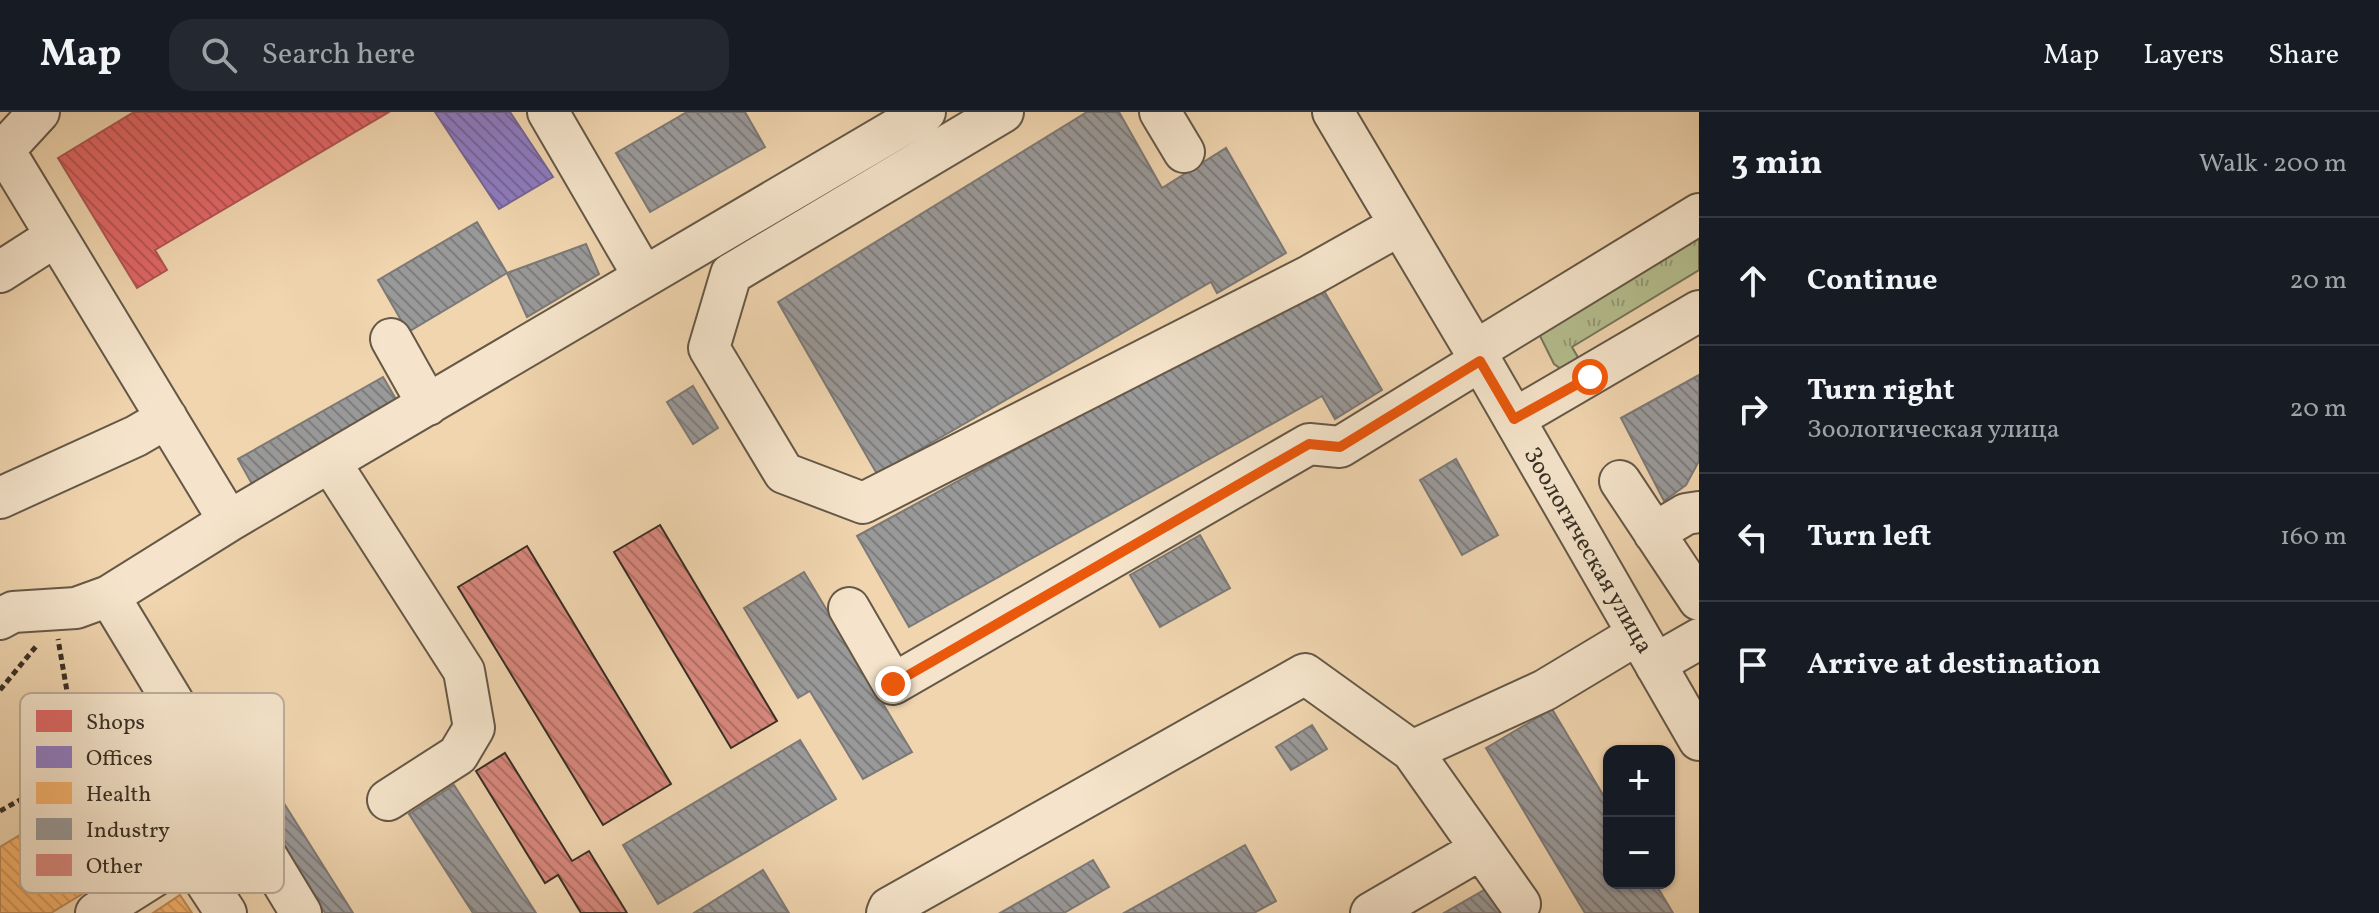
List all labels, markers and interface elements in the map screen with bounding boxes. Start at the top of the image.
search box [169,19,729,91]
text: Map [40,29,121,82]
icon: search [197,33,241,77]
text: Search here [261,34,415,76]
text: Map [2043,36,2099,75]
text: Layers [2143,36,2224,75]
text: Share [2268,36,2339,75]
text: 3 min [1731,141,1822,188]
text: Walk · 200 m [2199,146,2347,182]
icon: ahead [1731,259,1775,303]
text: Continue [1807,260,1938,302]
text: 20 m [2289,263,2347,299]
route start [1572,359,1608,395]
text: Turn right [1807,370,1955,412]
icon: right [1731,387,1775,431]
text: 20 m [2289,391,2347,427]
text: Зоологическая улица [1807,412,2060,448]
street label: Зоологическая улица [1514,441,1660,661]
icon: left [1731,515,1775,559]
text: Turn left [1807,516,1931,558]
text: 160 m [2280,519,2347,555]
icon: arrive [1731,643,1775,687]
text: Arrive at destination [1807,644,2101,686]
route end [875,666,911,702]
legend [20,693,284,893]
text: Shops [86,708,145,739]
text: Offices [86,744,153,775]
map controls [1603,745,1675,889]
button: + [1603,745,1675,817]
text: Health [86,780,151,811]
text: Industry [86,816,170,847]
button: − [1603,817,1675,889]
text: Other [86,852,143,883]

